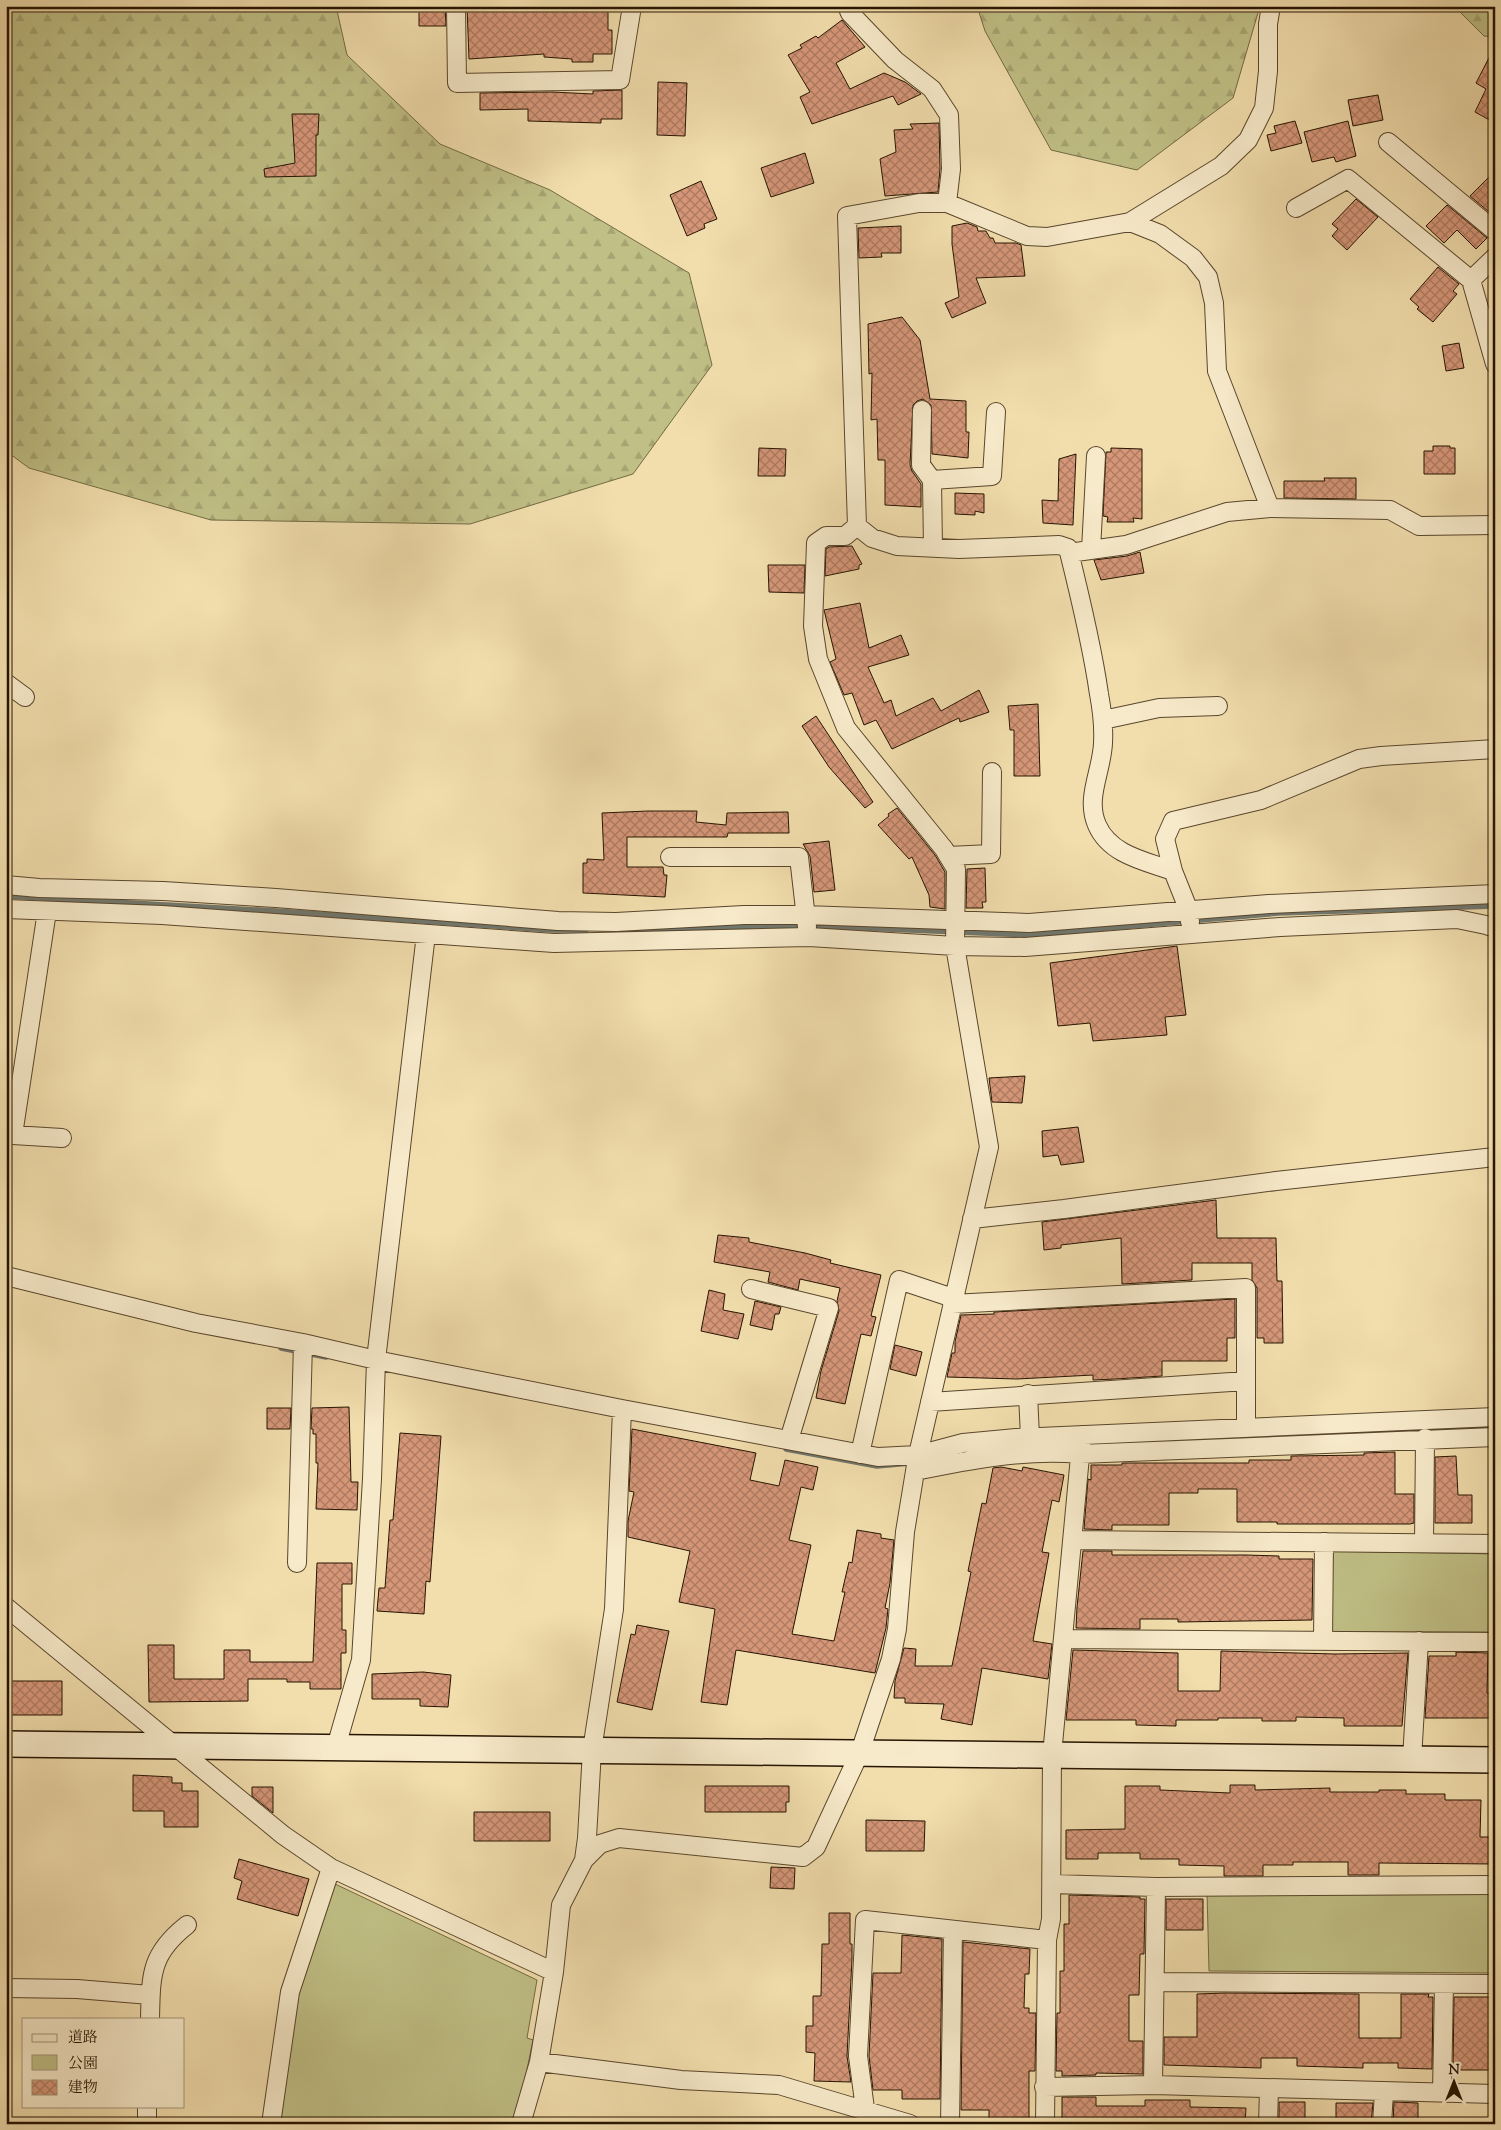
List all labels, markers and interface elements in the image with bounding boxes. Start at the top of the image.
legend [22,2018,185,2108]
text: 道路 [68,2028,98,2049]
text: 公園 [68,2054,98,2075]
north arrow [1428,2058,1478,2108]
text: N [1448,2061,1460,2081]
text: 建物 [68,2078,98,2099]

